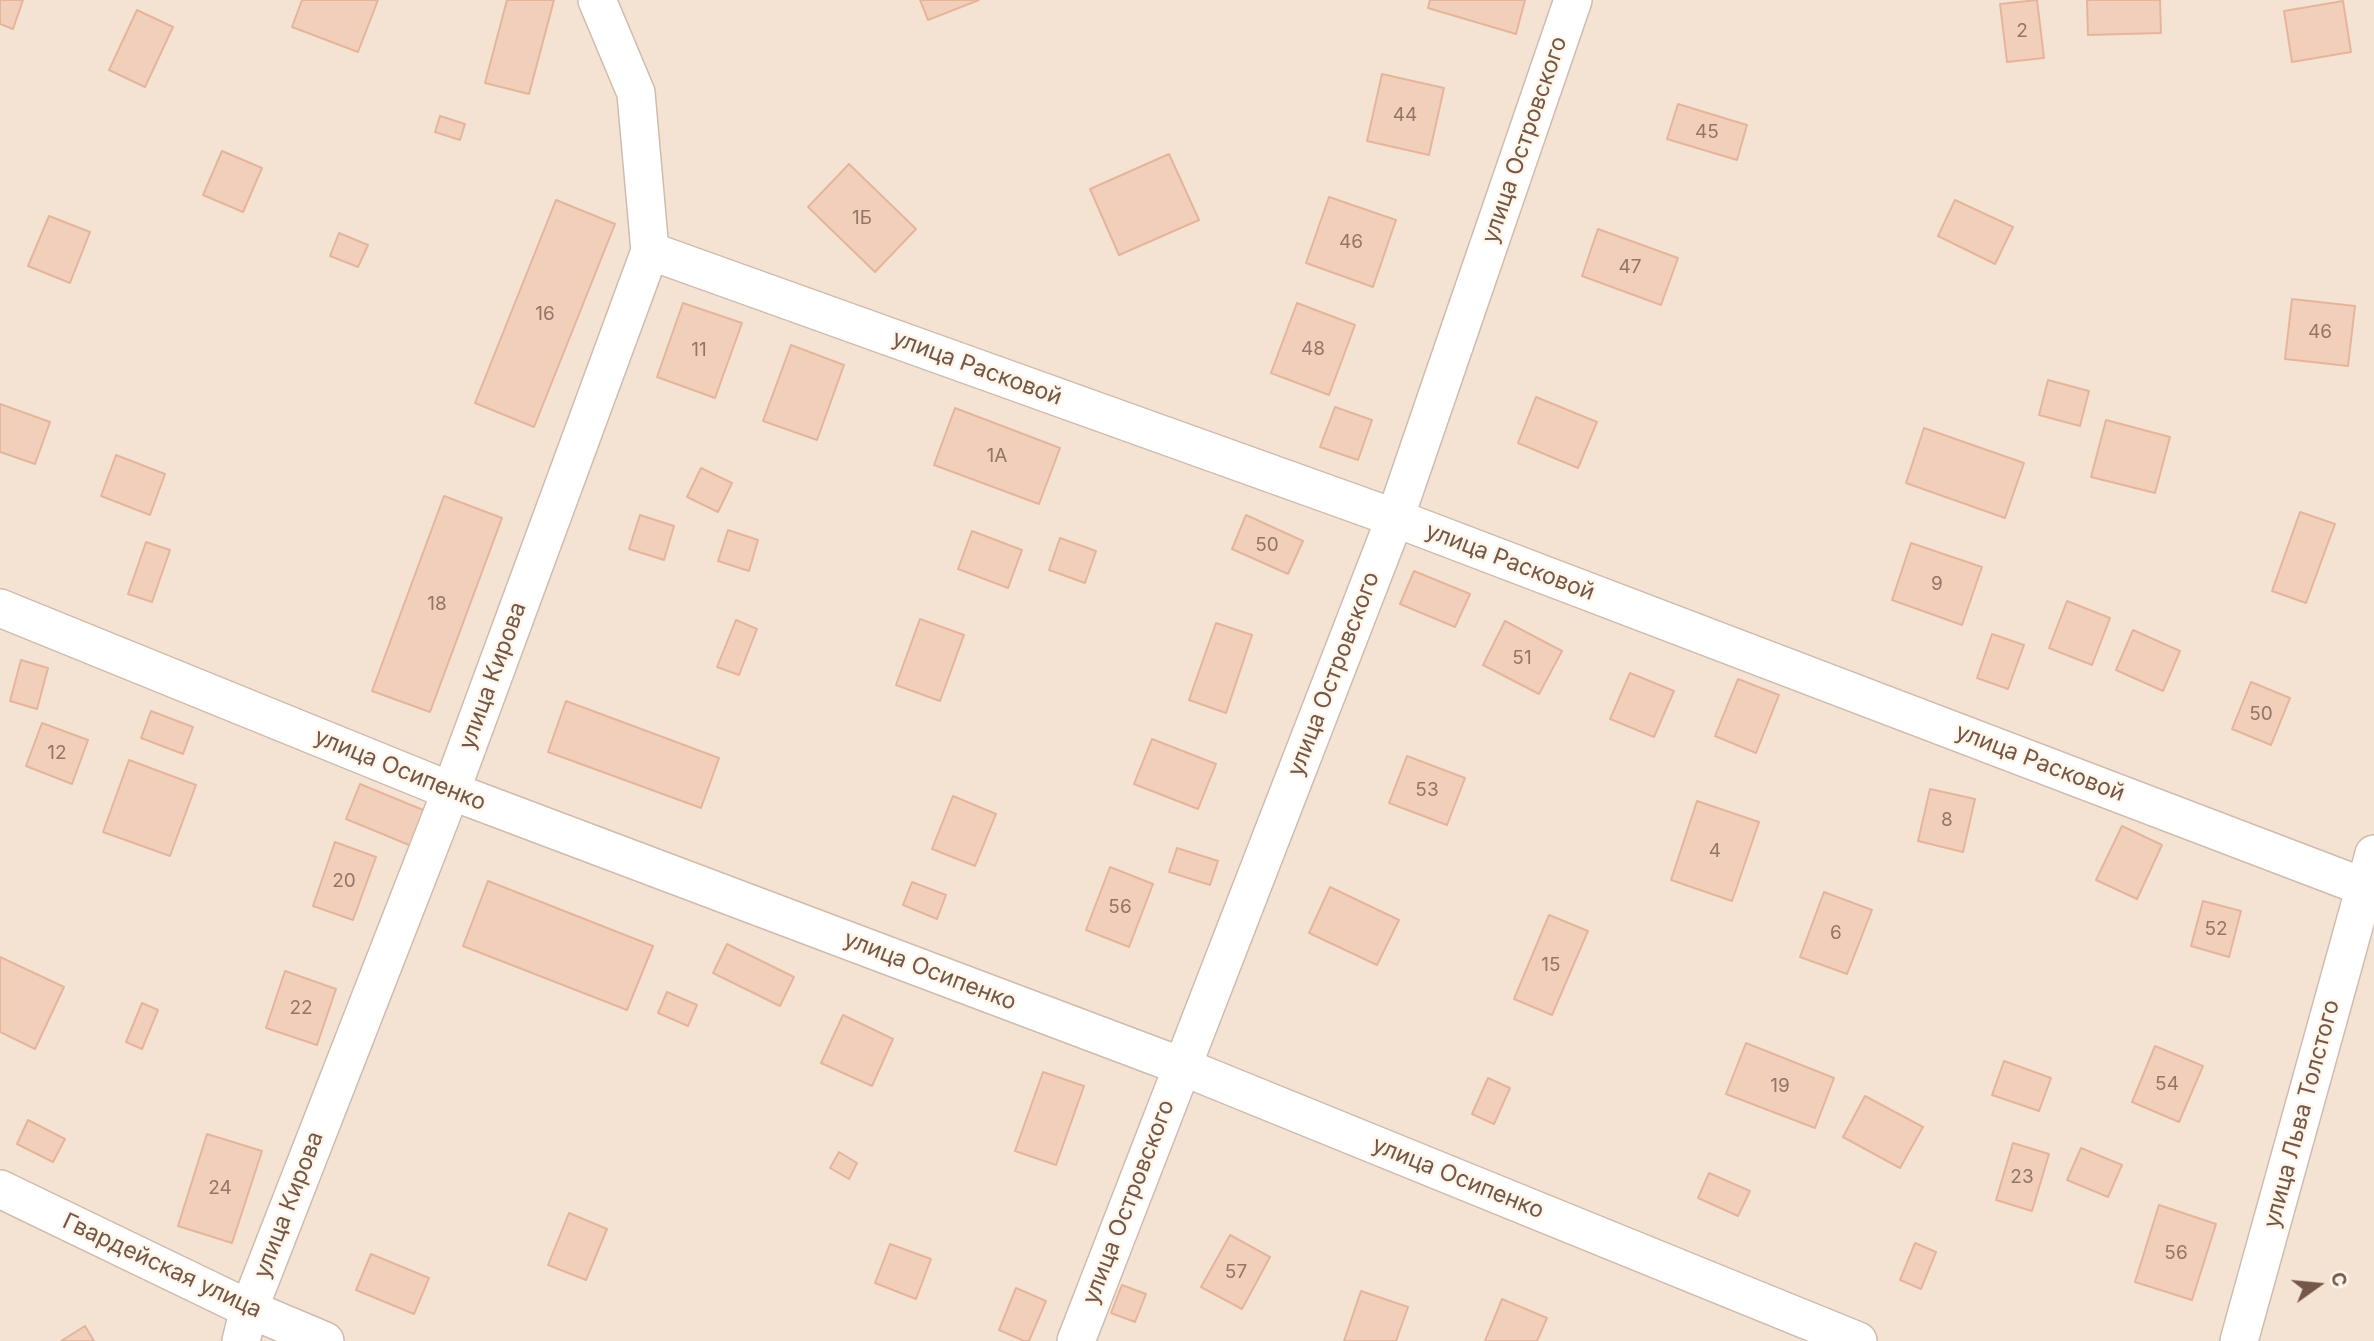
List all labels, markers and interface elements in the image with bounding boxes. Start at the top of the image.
house number: 2 [2016,20,2028,42]
street label: улица Островского [1477,33,1573,247]
house number: 44 [1393,104,1417,126]
house number: 45 [1695,121,1719,143]
house number: 1Б [852,207,872,229]
house number: 46 [1339,231,1363,253]
house number: 47 [1618,256,1642,278]
house number: 16 [535,303,555,325]
house number: 46 [2308,321,2332,343]
street label: улица Расковой [888,324,1066,412]
house number: 48 [1301,338,1325,360]
house number: 11 [691,339,707,361]
house number: 1А [987,445,1007,467]
street label: улица Расковой [1422,517,1598,607]
house number: 50 [1255,534,1279,556]
street label: улица Островского [1282,568,1386,780]
house number: 9 [1931,573,1943,595]
house number: 18 [427,593,447,615]
street label: улица Кирова [454,599,532,753]
house number: 51 [1512,647,1532,669]
house number: 50 [2249,703,2273,725]
street label: улица Расковой [1952,718,2128,808]
street label: улица Осипенко [310,723,490,817]
house number: 12 [47,742,67,764]
house number: 53 [1415,779,1439,801]
house number: 8 [1941,809,1953,831]
house number: 4 [1709,840,1721,862]
house number: 20 [332,870,356,892]
house number: 56 [1108,896,1132,918]
house number: 52 [2204,918,2228,940]
house number: 6 [1830,922,1842,944]
street label: улица Осипенко [840,925,1020,1017]
house number: 15 [1541,954,1561,976]
house number: 22 [289,997,313,1019]
street label: улица Льва Толстого [2258,997,2346,1231]
house number: 54 [2155,1073,2179,1095]
house number: 19 [1770,1075,1790,1097]
street label: улица Островского [1077,1096,1181,1308]
street label: улица Кирова [248,1128,330,1282]
street label: улица Осипенко [1368,1131,1548,1225]
house number: 23 [2010,1166,2034,1188]
house number: 24 [208,1177,232,1199]
street label: Гвардейская улица [58,1208,266,1324]
house number: 56 [2164,1242,2188,1264]
north arrow [2283,1250,2353,1320]
house number: 57 [1225,1261,1247,1283]
text: С [2326,1270,2352,1289]

